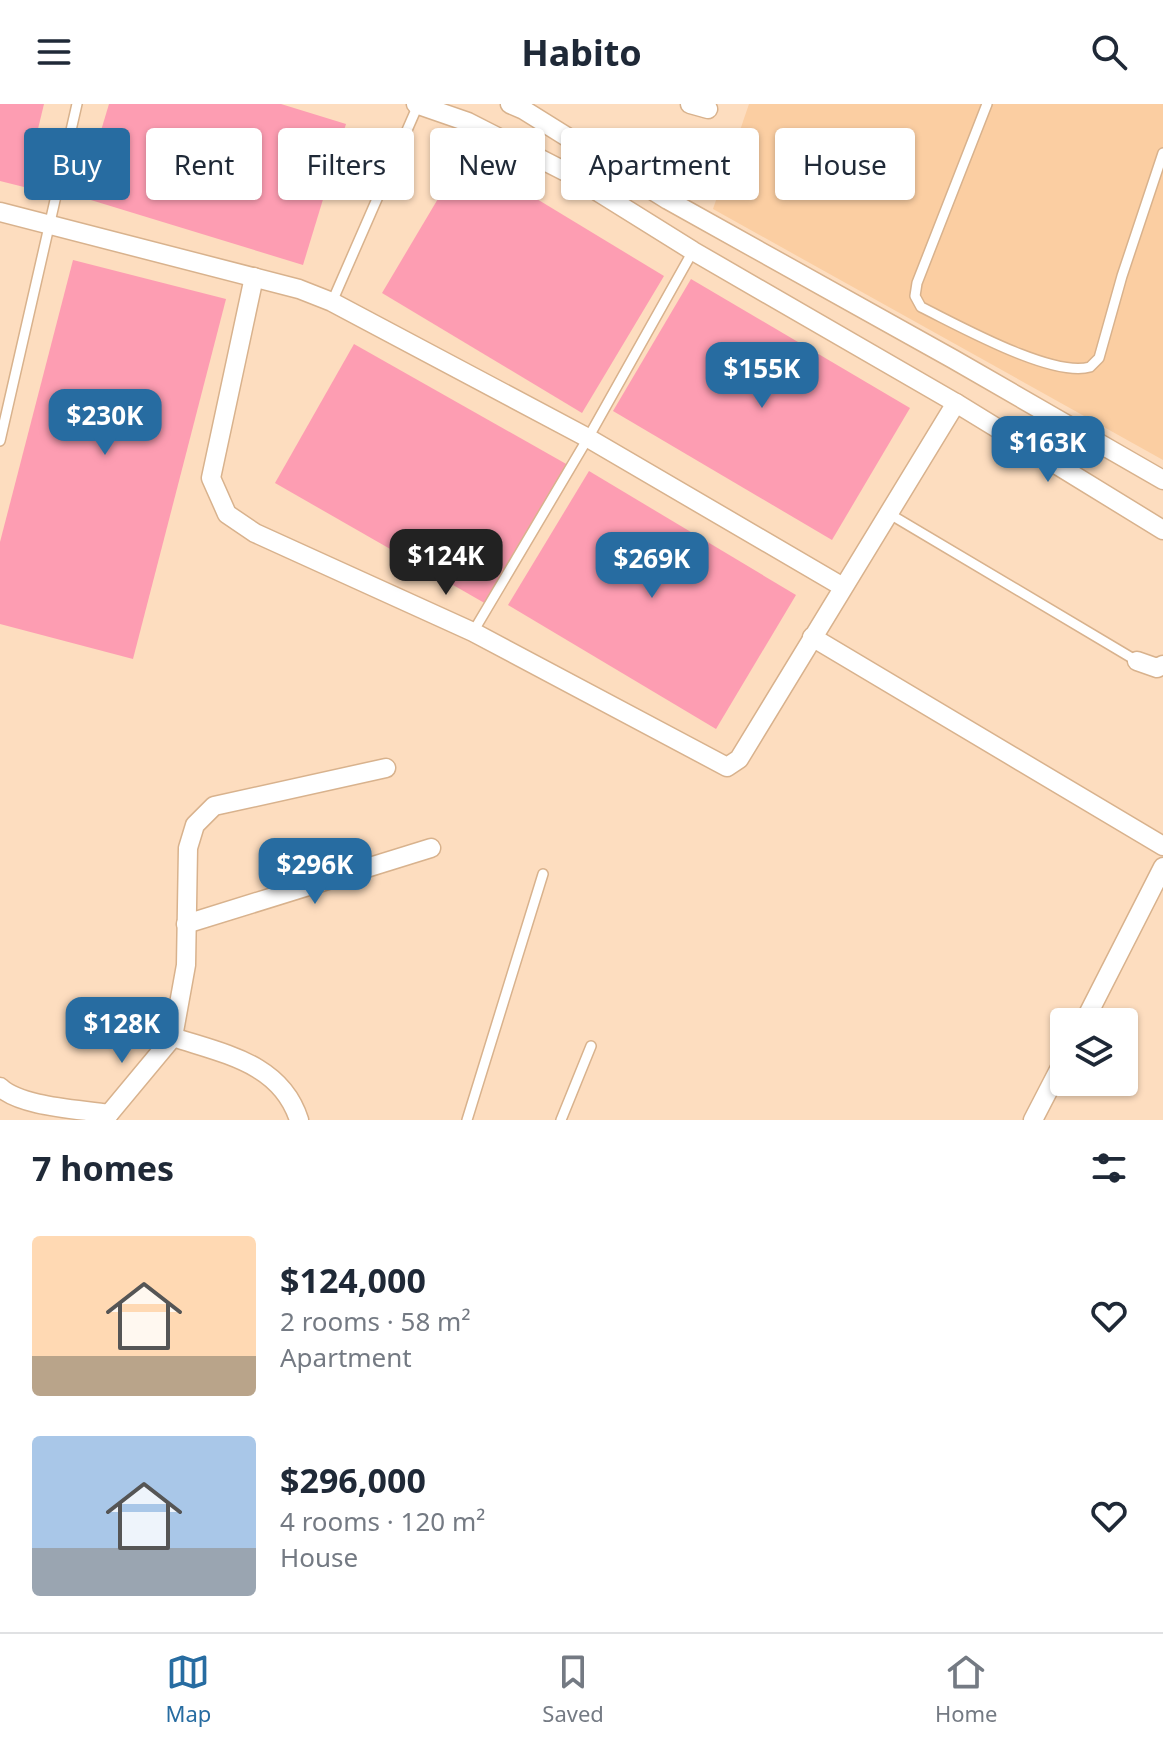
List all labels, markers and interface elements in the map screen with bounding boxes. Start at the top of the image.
text: Habito [521,28,642,77]
icon: menu [32,30,76,74]
icon: search [1087,30,1131,74]
chip: Buy [24,128,130,200]
chip: Rent [146,128,262,200]
chip: Filters [278,128,414,200]
chip: New [430,128,545,200]
chip: Apartment [561,128,759,200]
chip: House [775,128,915,200]
pin: $155K [706,342,818,410]
text: $155K [724,350,800,386]
pin: $230K [49,389,161,457]
text: $230K [67,397,143,433]
pin: $163K [992,416,1104,484]
text: $163K [1010,424,1086,460]
pin: $124K [390,529,502,597]
pin: $269K [596,532,708,600]
text: $124K [408,537,484,573]
text: $269K [614,540,690,576]
pin: $296K [259,838,371,906]
text: $296K [277,846,353,882]
pin: $128K [66,997,178,1065]
text: $128K [84,1005,160,1041]
map controls [1050,1008,1138,1096]
button: layers [1050,1008,1138,1096]
text: 7 homes [32,1145,174,1191]
icon: filters [1087,1146,1131,1190]
text: $124,000 [280,1257,426,1303]
icon: home [96,1268,192,1364]
icon: heart [1087,1294,1131,1338]
text: 2 rooms · 58 m² [280,1303,470,1339]
text: Apartment [280,1339,412,1375]
text: $296,000 [280,1457,426,1503]
icon: home [96,1468,192,1564]
icon: heart [1087,1494,1131,1538]
text: 4 rooms · 120 m² [280,1503,485,1539]
text: House [280,1539,358,1575]
tab: Map [166,1650,211,1728]
tab: Saved [542,1650,604,1728]
tab: Home [935,1650,997,1728]

